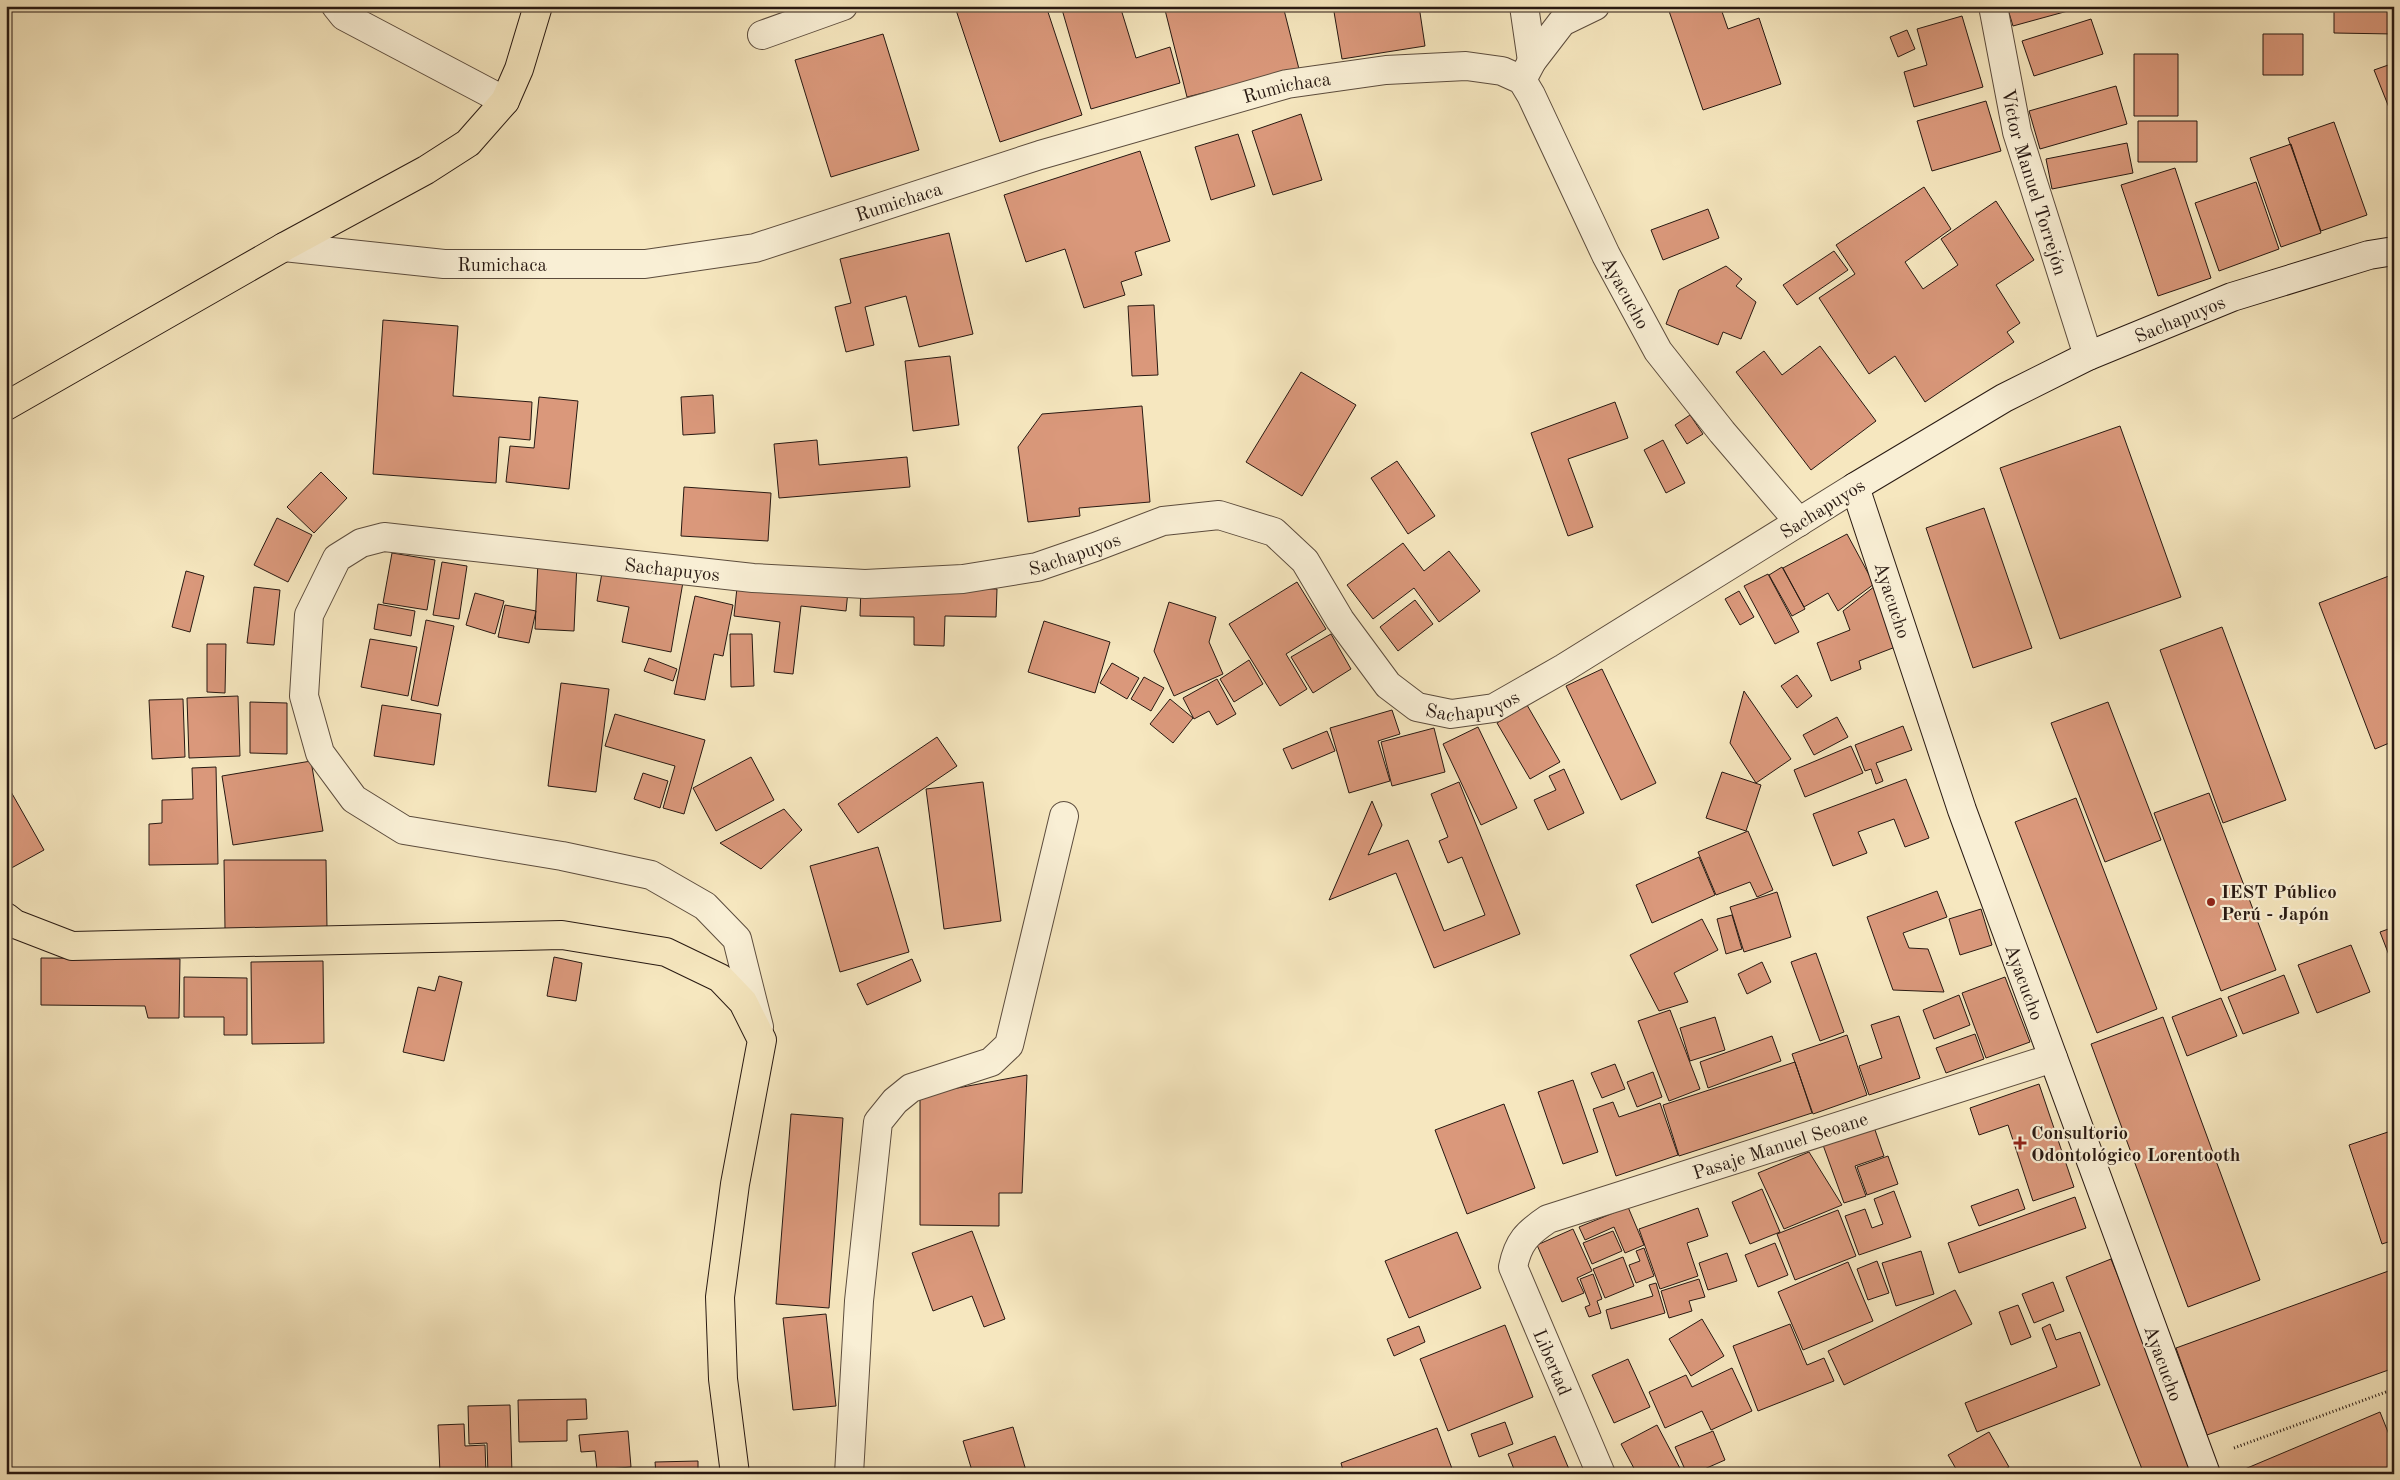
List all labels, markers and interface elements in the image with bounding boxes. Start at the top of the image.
street label: Rumichaca [1241,71,1333,108]
street label: Víctor Manuel Torrejón [1997,88,2069,278]
street label: Rumichaca [854,180,945,226]
street label: Ayacucho [1597,254,1651,333]
street label: Rumichaca [457,257,548,276]
street label: Sachapuyos [2132,294,2228,348]
street label: Sachapuyos [1778,477,1869,544]
street label: Sachapuyos [1027,531,1124,580]
street label: Sachapuyos [623,557,721,586]
street label: Ayacucho [1869,560,1912,641]
street label: Sachapuyos [1424,689,1523,727]
place label: IEST Público Perú - Japón [2221,884,2337,925]
marker: IEST Público Perú - Japón [2205,896,2217,908]
street label: Ayacucho [2000,942,2045,1023]
street label: Pasaje Manuel Seoane [1691,1111,1871,1184]
place label: Consultorio Odontológico Lorentooth [2031,1125,2241,1166]
marker: Consultorio Odontológico Lorentooth [2013,1136,2027,1150]
street label: Ayacucho [2139,1323,2184,1404]
street label: Libertad [1528,1327,1573,1399]

